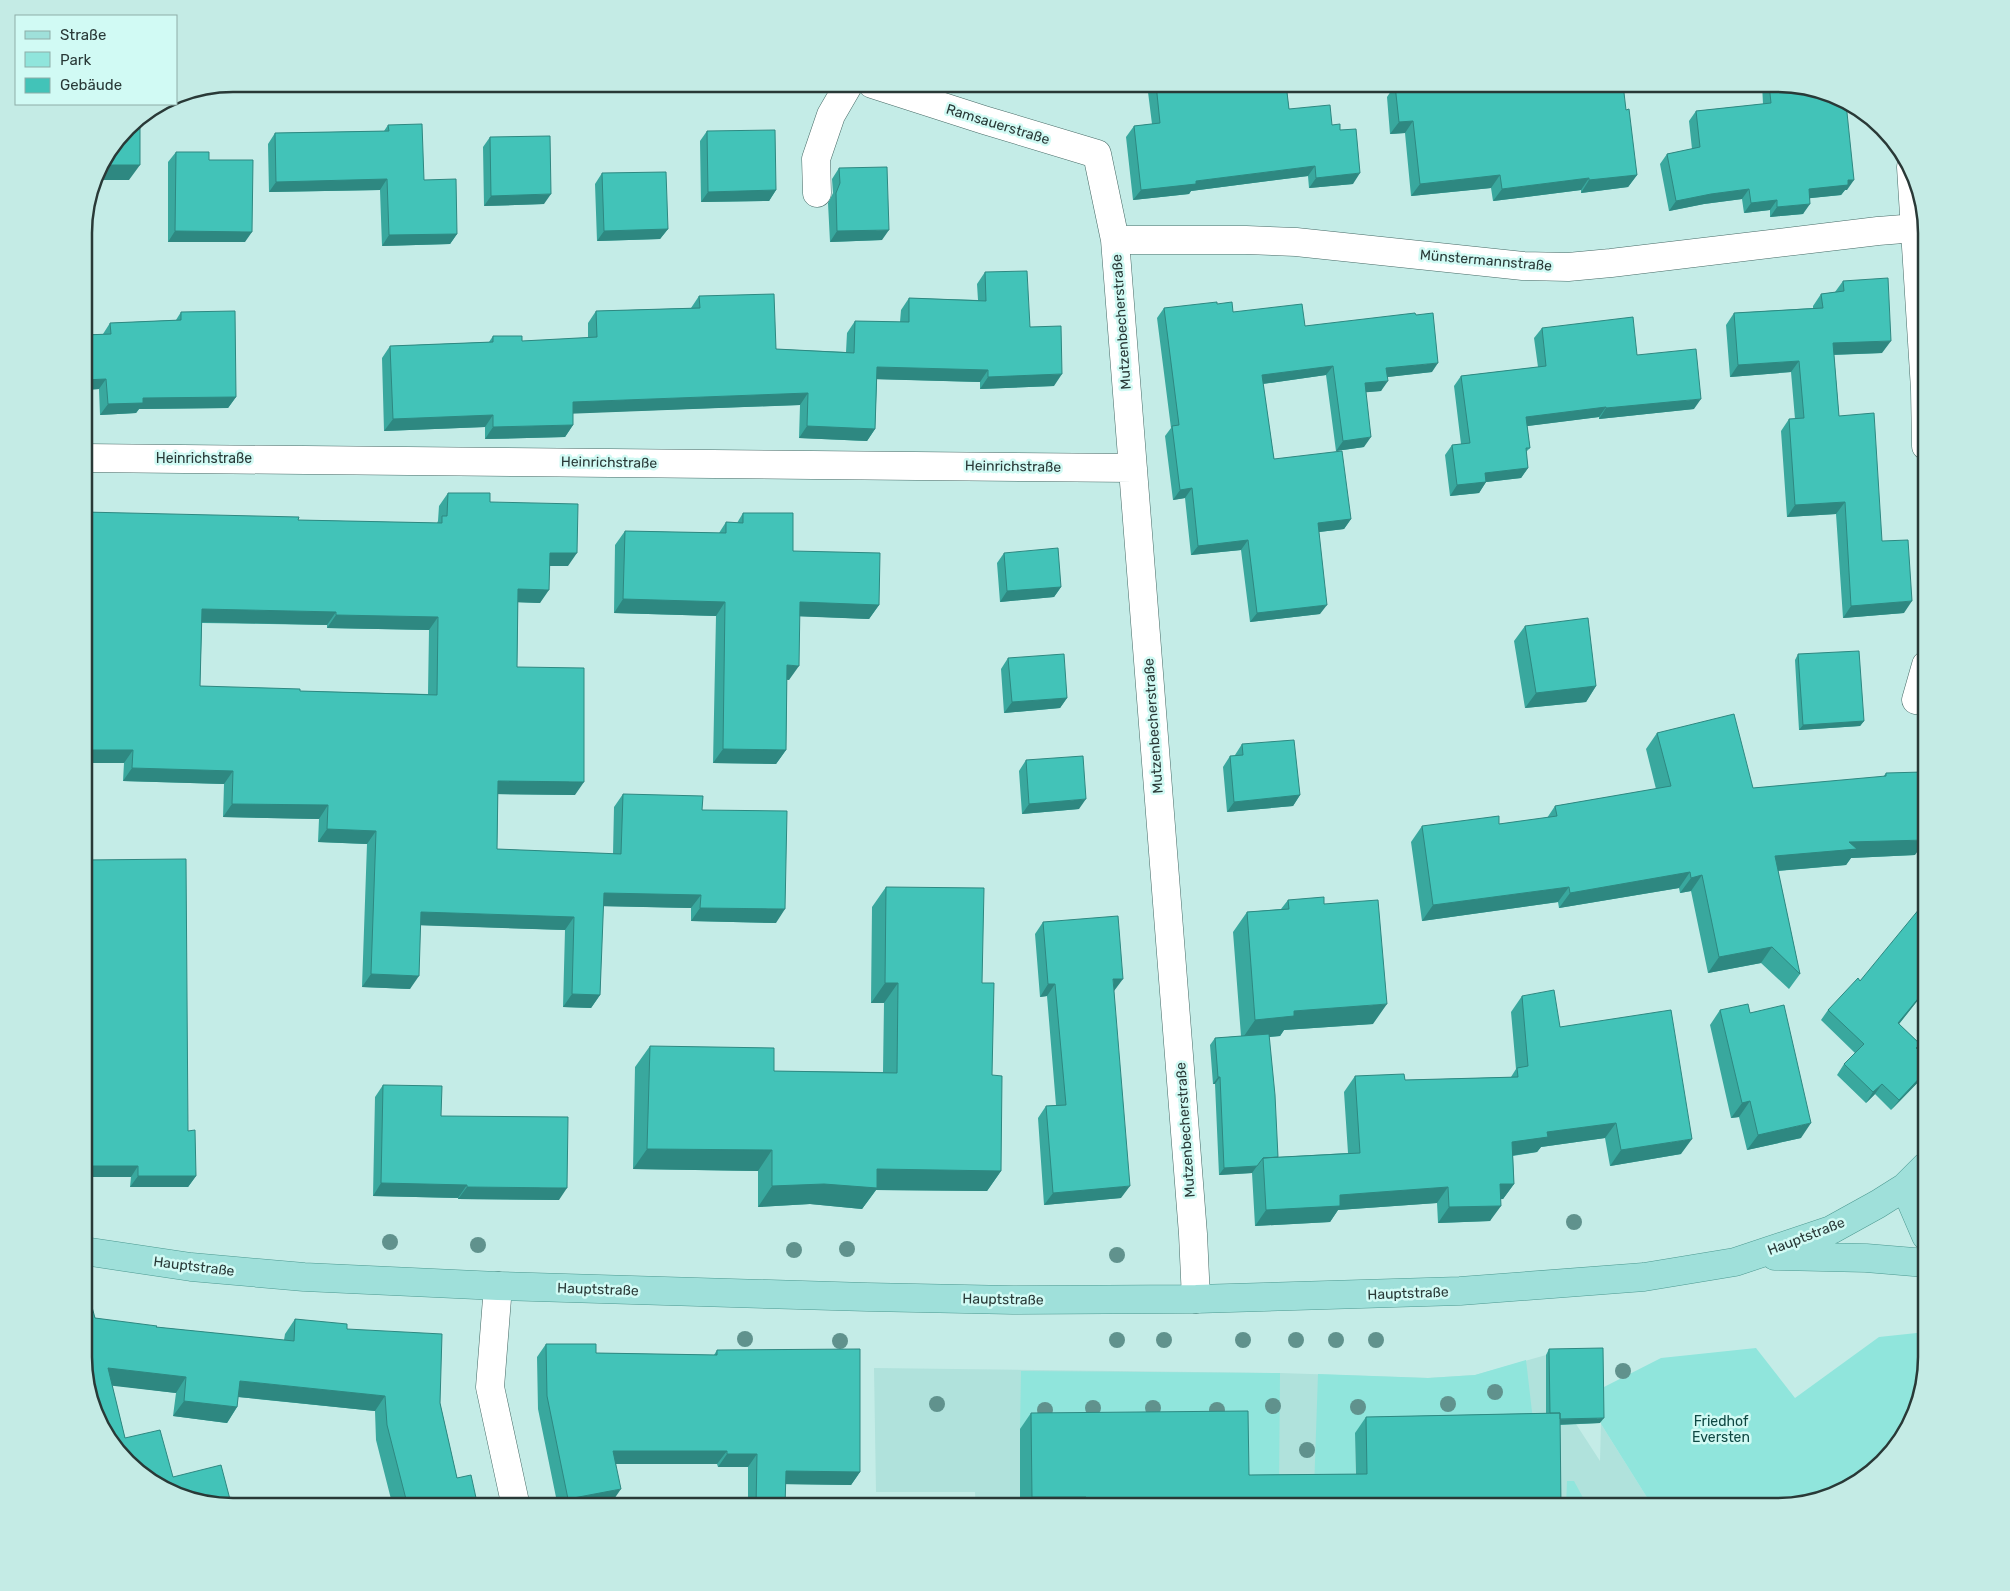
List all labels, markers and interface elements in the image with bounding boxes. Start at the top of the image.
legend [15,15,178,105]
text: Straße [60,26,106,44]
text: Park [60,51,91,69]
text: Gebäude [60,76,122,94]
street label: Ramsauerstraße [944,101,1052,148]
street label: Münstermannstraße [1419,246,1553,275]
street label: Mutzenbecherstraße [1108,254,1135,390]
street label: Heinrichstraße [156,450,252,467]
street label: Heinrichstraße [561,453,657,472]
street label: Heinrichstraße [965,457,1061,476]
street label: Mutzenbecherstraße [1140,658,1167,794]
street label: Mutzenbecherstraße [1172,1062,1199,1198]
street label: Hauptstraße [1765,1214,1847,1259]
street label: Hauptstraße [152,1253,236,1280]
street label: Hauptstraße [557,1280,639,1299]
street label: Hauptstraße [1367,1284,1449,1303]
street label: Hauptstraße [962,1290,1044,1309]
park label: Friedhof Eversten [1692,1413,1750,1446]

